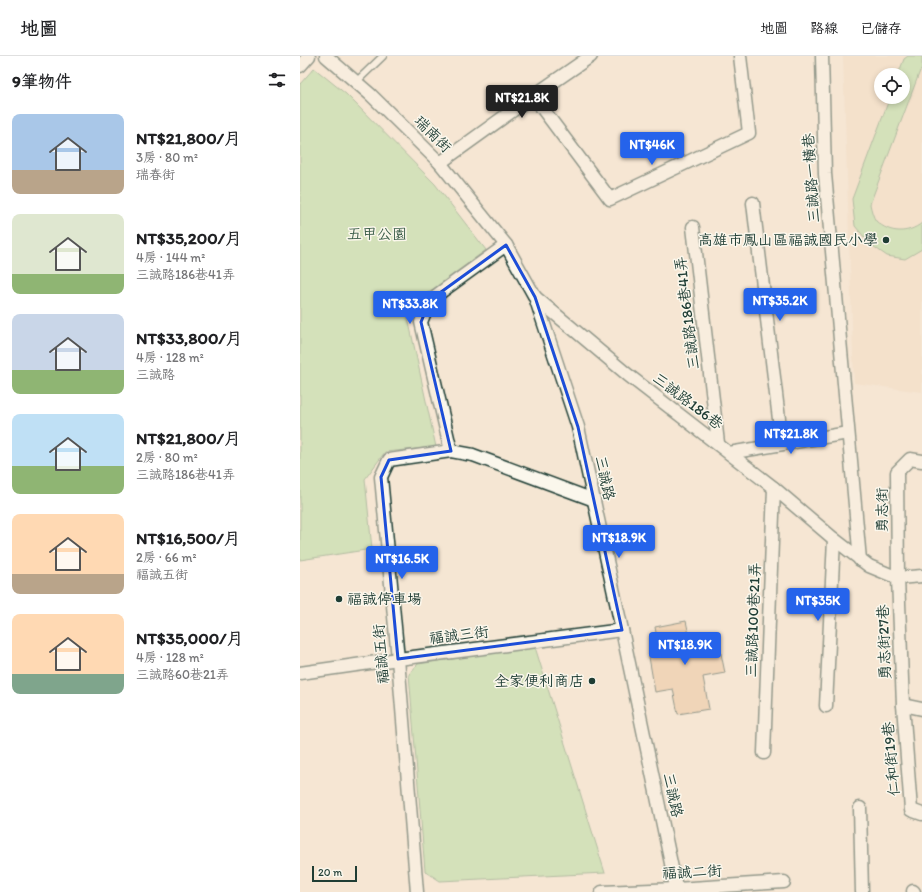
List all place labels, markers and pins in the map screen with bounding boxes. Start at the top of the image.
pin: NT$21.8K [481,85,563,119]
pin: NT$46K [619,132,685,166]
place label: 高雄市鳳山區福誠國民小學 [698,231,878,249]
marker: 高雄市鳳山區福誠國民小學 [881,235,891,245]
pin: NT$35.2K [739,288,821,322]
pin: NT$33.8K [369,291,451,325]
pin: NT$21.8K [750,421,832,455]
pin: NT$18.9K [578,525,660,559]
pin: NT$16.5K [361,546,443,580]
pin: NT$35K [785,588,851,622]
place label: 福誠停車場 [347,590,422,608]
marker: 福誠停車場 [334,594,344,604]
pin: NT$18.9K [644,632,726,666]
place label: 全家便利商店 [494,672,584,690]
marker: 全家便利商店 [587,676,597,686]

